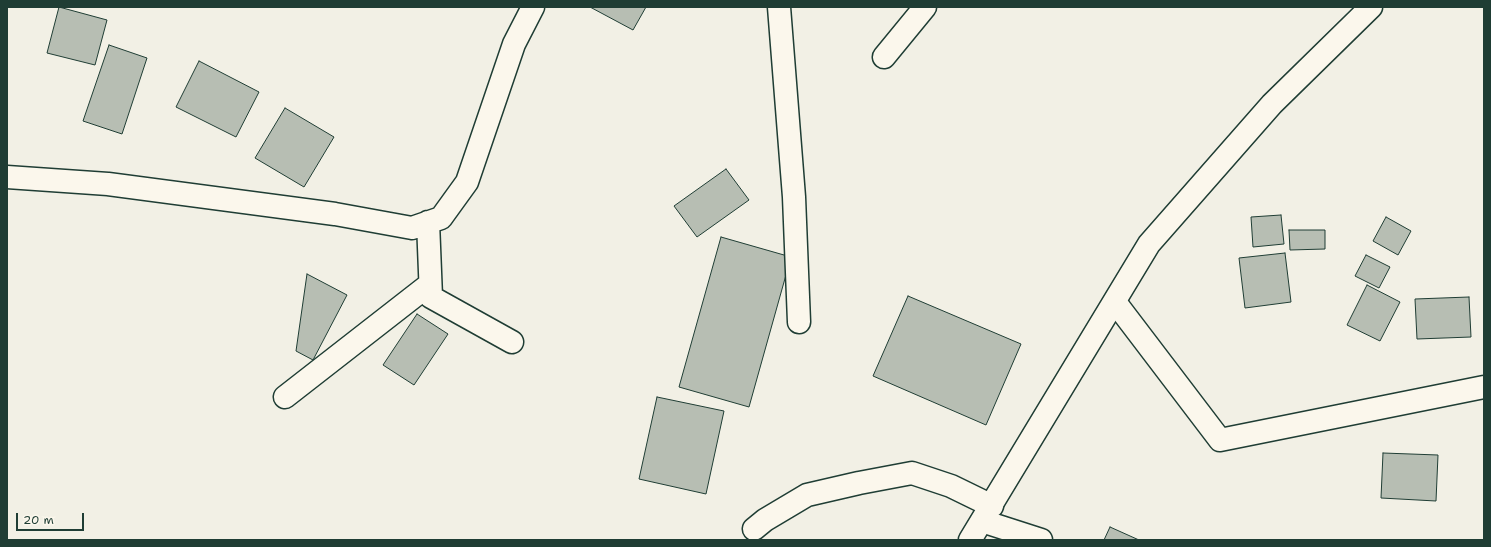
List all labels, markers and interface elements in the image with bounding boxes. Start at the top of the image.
scale bar [18,505,86,531]
text: 20 m [23,512,54,528]

